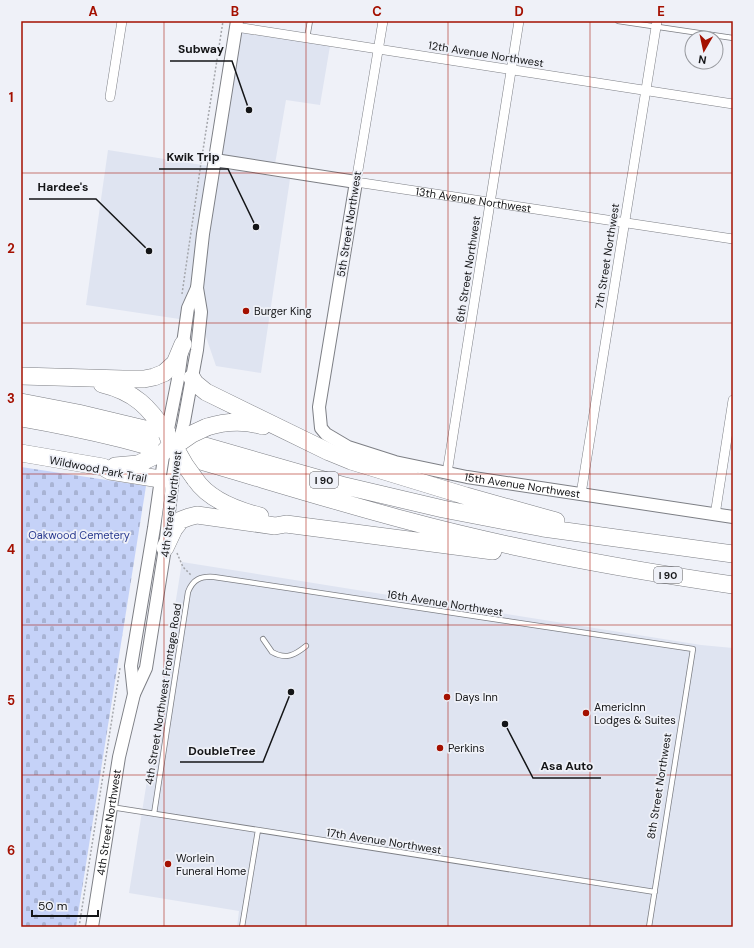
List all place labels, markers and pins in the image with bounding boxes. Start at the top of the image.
callout: Subway [170,37,232,61]
callout: Kwik Trip [159,145,228,169]
callout: Hardee's [29,175,96,199]
place label: Burger King [254,304,312,318]
marker: Burger King [241,306,251,316]
place label: Days Inn [455,690,498,704]
marker: Days Inn [442,692,452,702]
place label: AmericInn Lodges & Suites [594,700,676,727]
marker: AmericInn Lodges & Suites [581,708,591,718]
callout: DoubleTree [180,738,263,762]
place label: Perkins [448,741,484,755]
marker: Perkins [435,743,445,753]
callout: Asa Auto [533,754,601,778]
place label: Worlein Funeral Home [176,851,246,878]
marker: Worlein Funeral Home [163,859,173,869]

